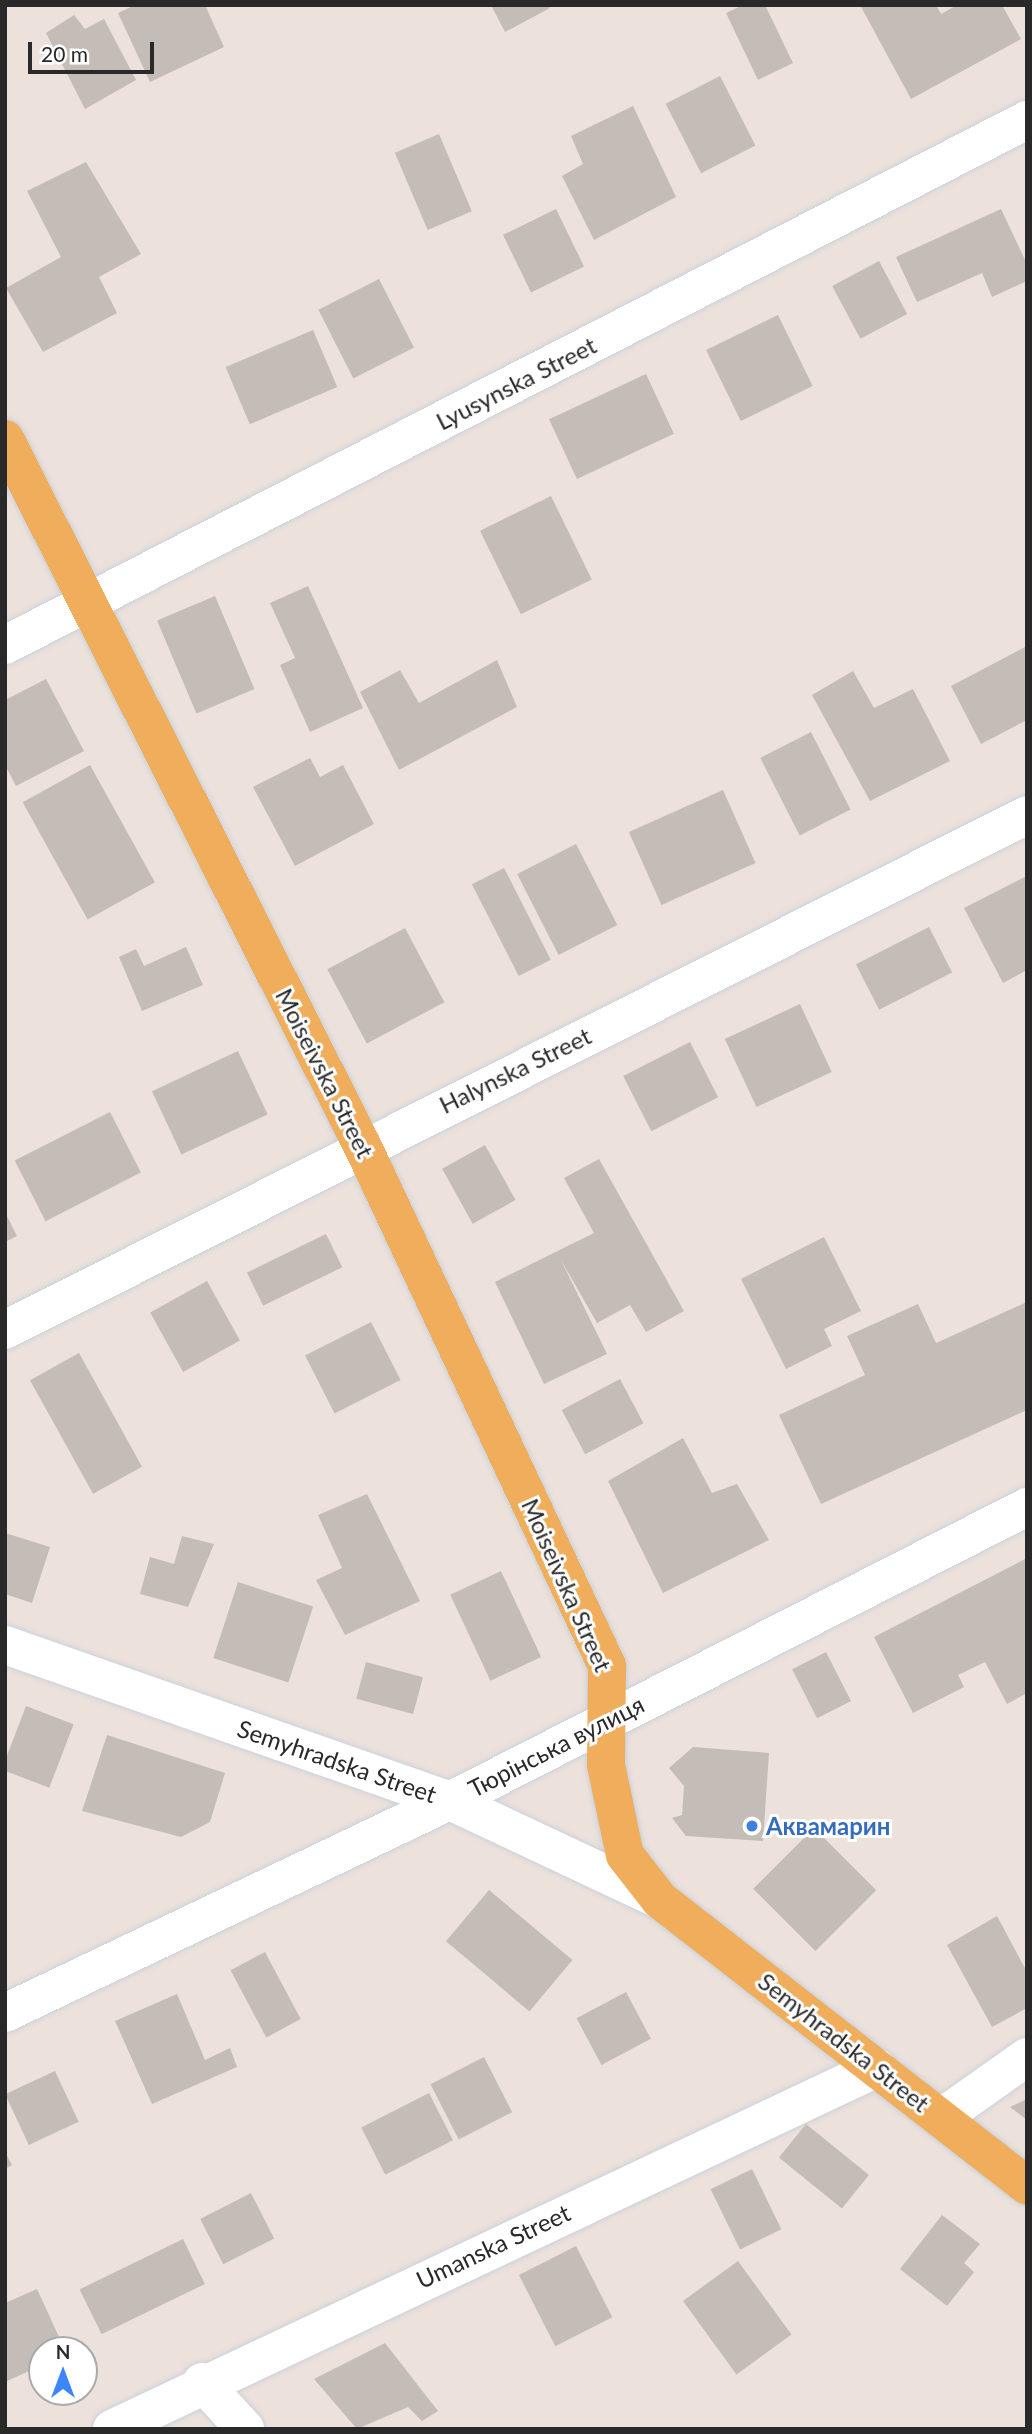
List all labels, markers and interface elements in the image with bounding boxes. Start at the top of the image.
scale bar [32,28,158,72]
text: 20 m [41,41,88,66]
street label: Lyusynska Street [431,330,601,436]
street label: Moiseivska Street [270,984,380,1162]
street label: Halynska Street [434,1021,596,1119]
street label: Moiseivska Street [516,1494,618,1676]
street label: Тюрінська вулиця [463,1689,649,1803]
street label: Semyhradska Street [234,1713,440,1809]
place label: Аквамарин [766,1812,890,1840]
marker: Аквамарин [744,1818,760,1834]
street label: Semyhradska Street [753,1966,935,2118]
street label: Umanska Street [412,2198,574,2294]
north arrow [28,2336,98,2406]
text: N [56,2340,70,2363]

